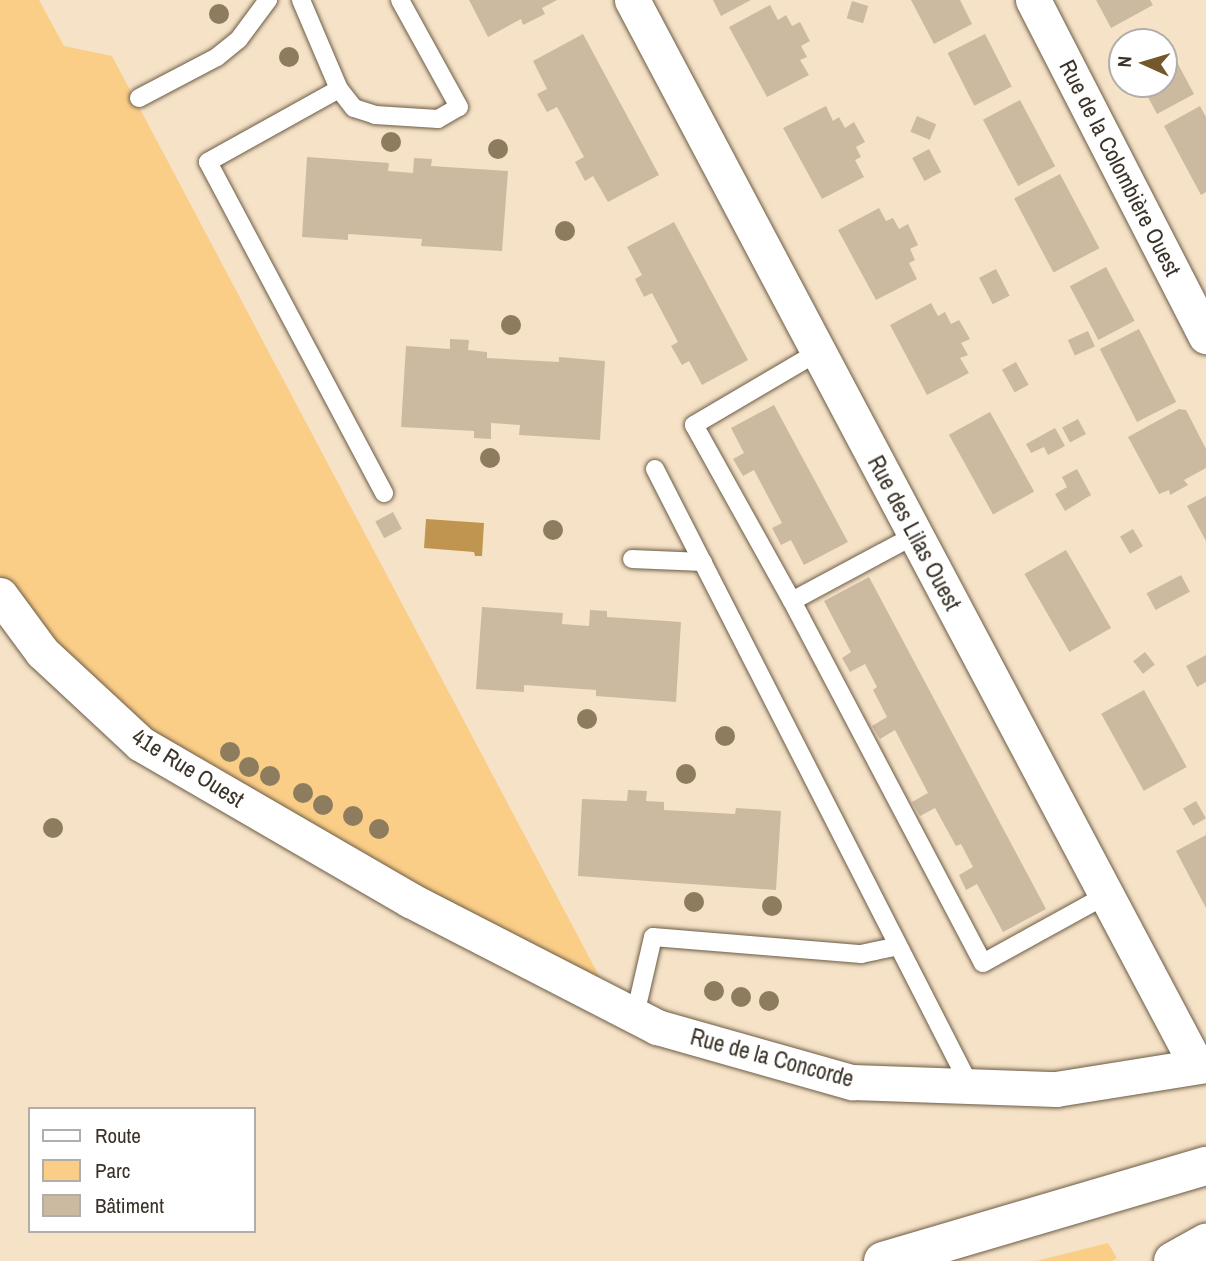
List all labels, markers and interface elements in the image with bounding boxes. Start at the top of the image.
north arrow [1108,28,1178,98]
street label: Rue de la Colombière Ouest [1053,55,1187,281]
text: N [1111,55,1137,68]
street label: Rue des Lilas Ouest [862,451,966,615]
street label: 41e Rue Ouest [127,723,249,813]
street label: Rue de la Concorde [687,1023,857,1093]
legend [28,1107,256,1233]
text: Route [95,1121,141,1150]
text: Parc [95,1156,130,1185]
text: Bâtiment [95,1191,164,1220]

